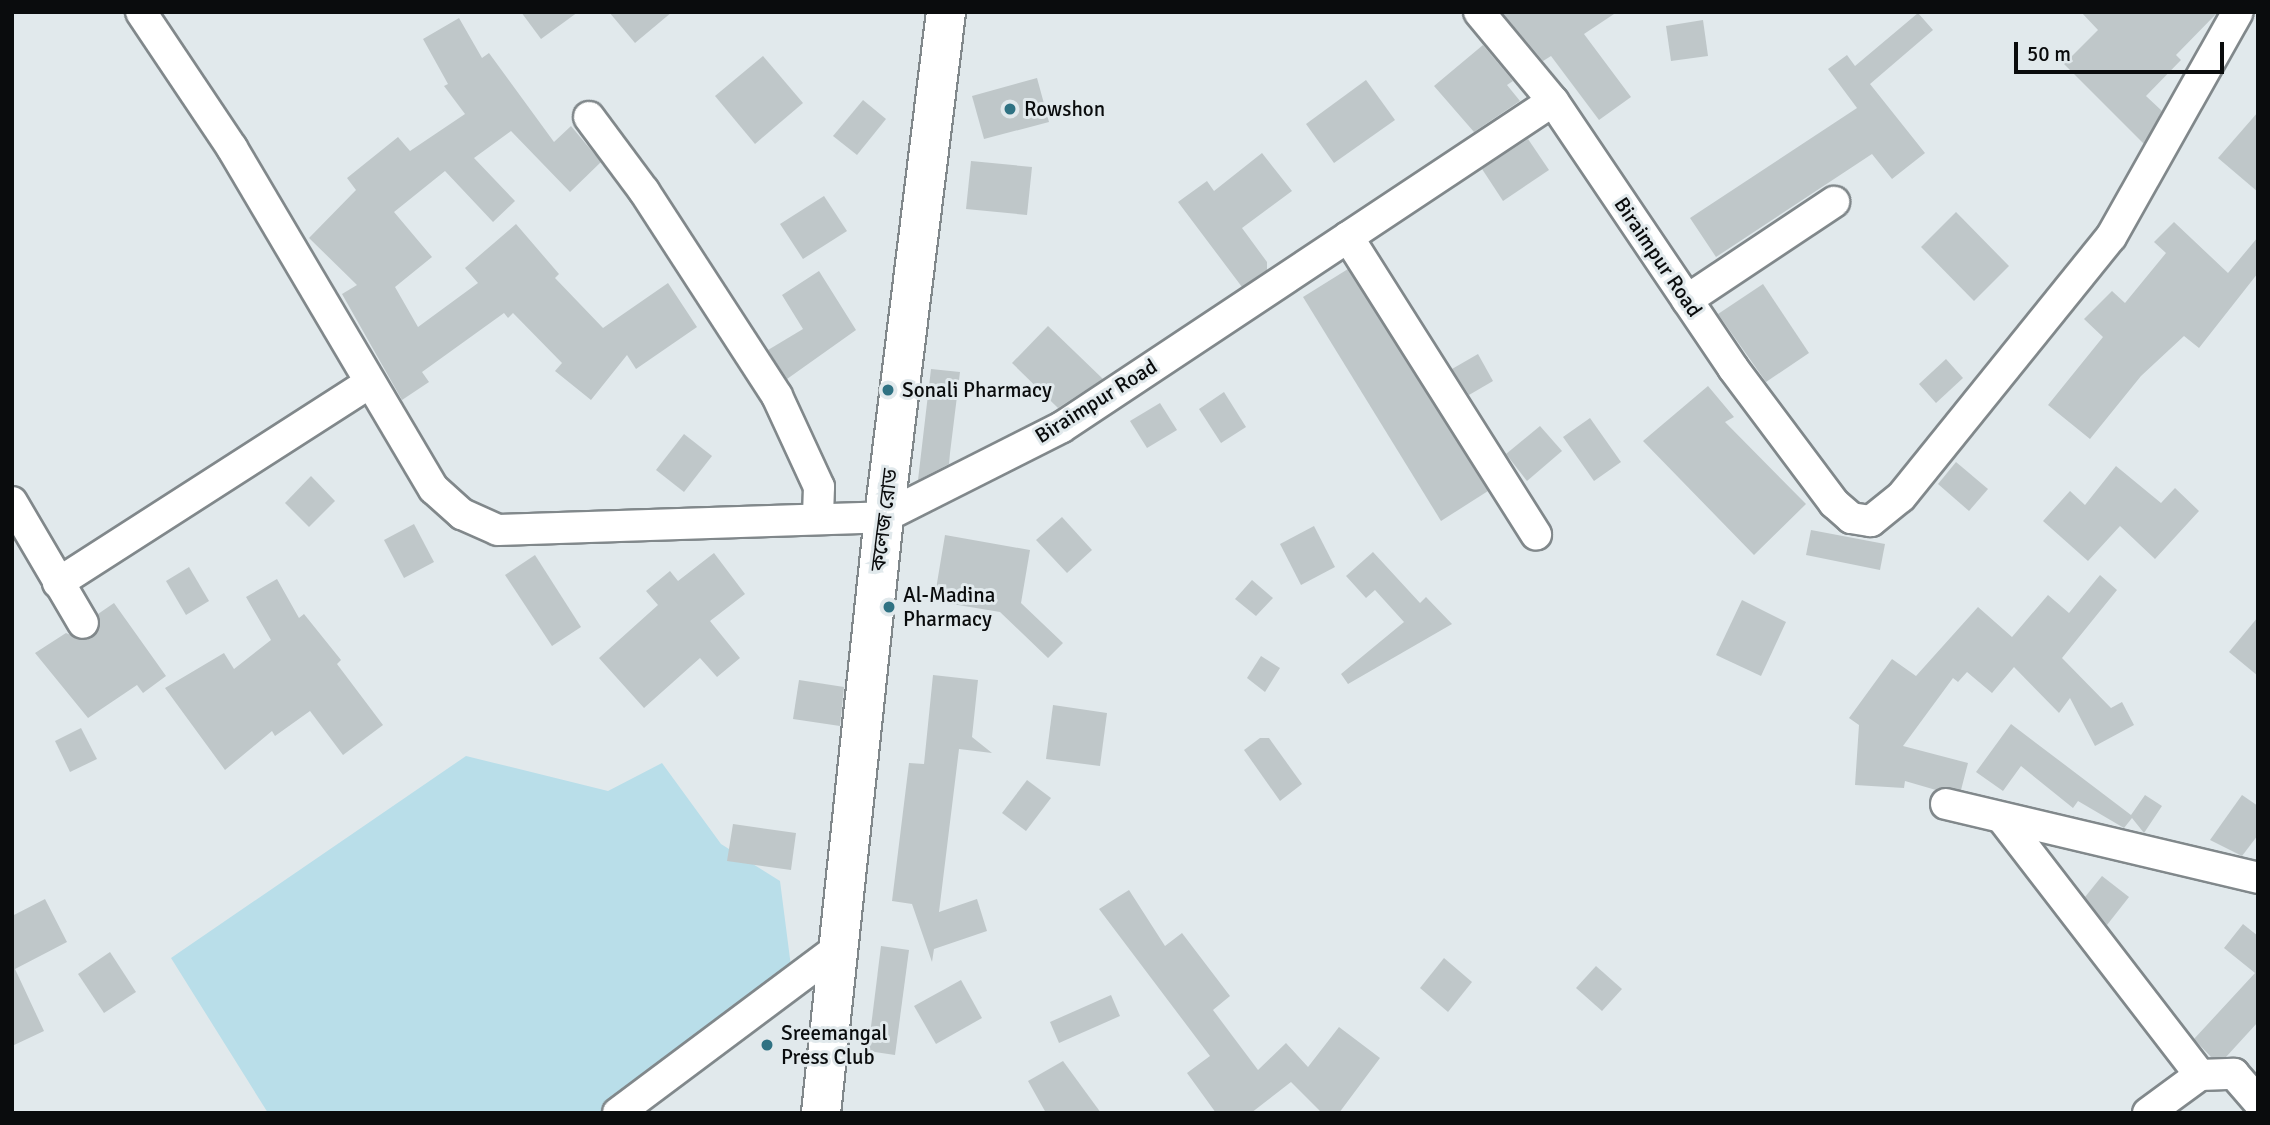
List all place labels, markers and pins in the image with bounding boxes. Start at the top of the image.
place label: Rowshon [1024,96,1105,122]
marker: Rowshon [1002,101,1018,117]
place label: Sonali Pharmacy [902,377,1052,403]
marker: Sonali Pharmacy [880,382,896,398]
place label: Al-Madina Pharmacy [903,582,995,632]
marker: Al-Madina Pharmacy [881,599,897,615]
place label: Sreemangal Press Club [781,1020,888,1070]
marker: Sreemangal Press Club [759,1037,775,1053]

